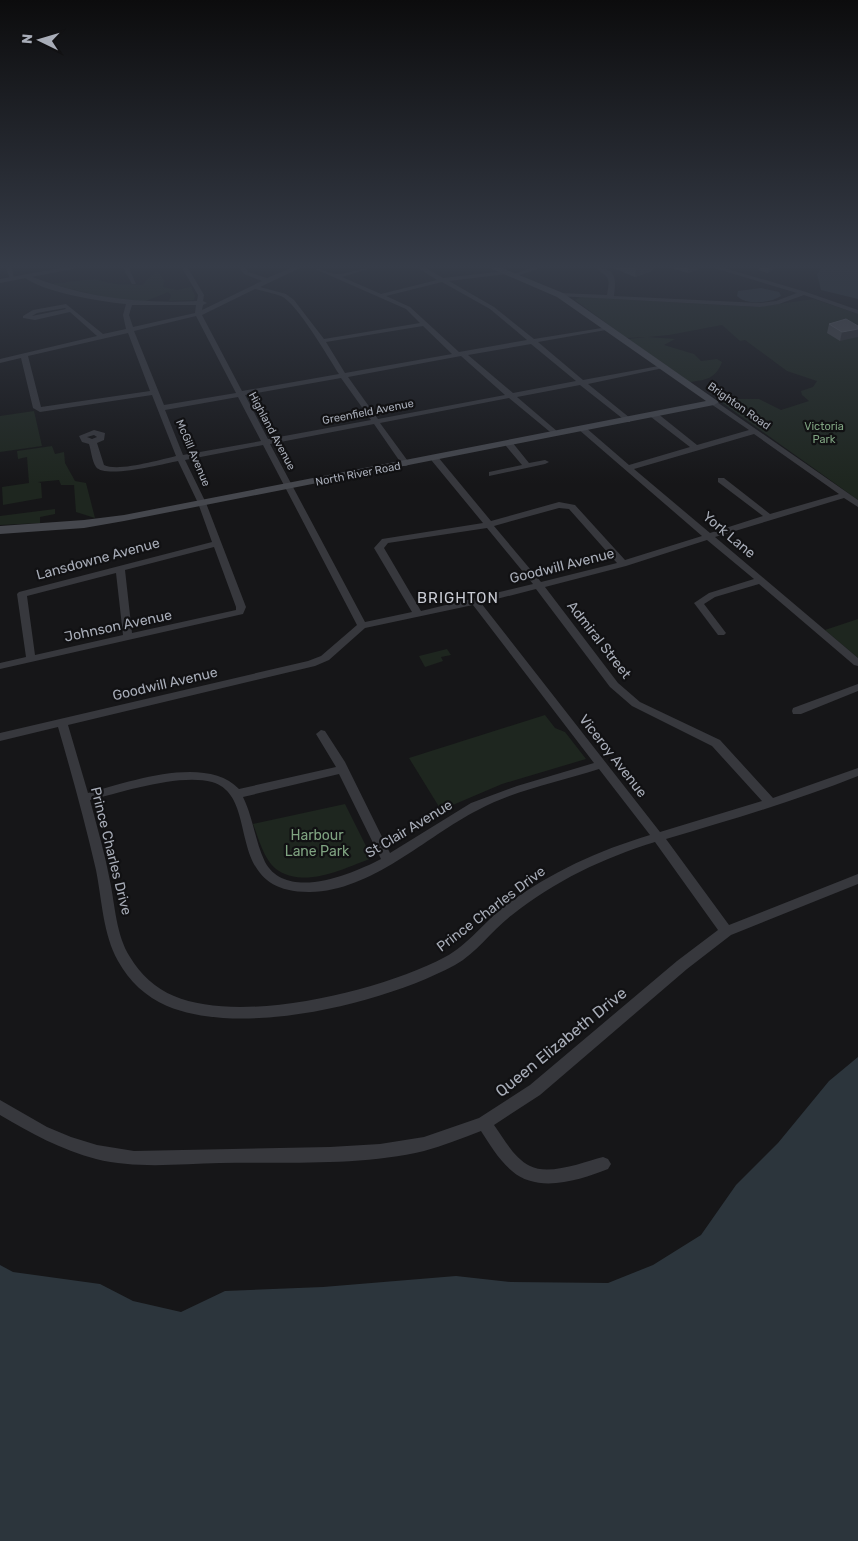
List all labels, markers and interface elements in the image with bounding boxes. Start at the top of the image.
north arrow [15,15,65,65]
text: N [19,33,36,45]
street label: Brighton Road [705,380,773,432]
street label: Highland Avenue [246,390,298,472]
street label: Greenfield Avenue [321,397,415,427]
street label: McGill Avenue [173,418,213,488]
park label: Victoria Park [804,420,844,446]
street label: North River Road [314,459,402,489]
street label: York Lane [699,508,759,562]
street label: Lansdowne Avenue [34,534,162,584]
street label: Goodwill Avenue [508,545,616,587]
district label: BRIGHTON [417,589,499,607]
street label: Admiral Street [563,598,635,683]
street label: Johnson Avenue [63,606,174,646]
street label: Goodwill Avenue [111,664,219,704]
street label: Viceroy Avenue [575,711,651,801]
street label: Prince Charles Drive [87,785,135,917]
street label: St Clair Avenue [362,796,456,862]
park label: Harbour Lane Park [285,827,350,860]
street label: Prince Charles Drive [433,863,549,955]
street label: Queen Elizabeth Drive [492,983,630,1101]

